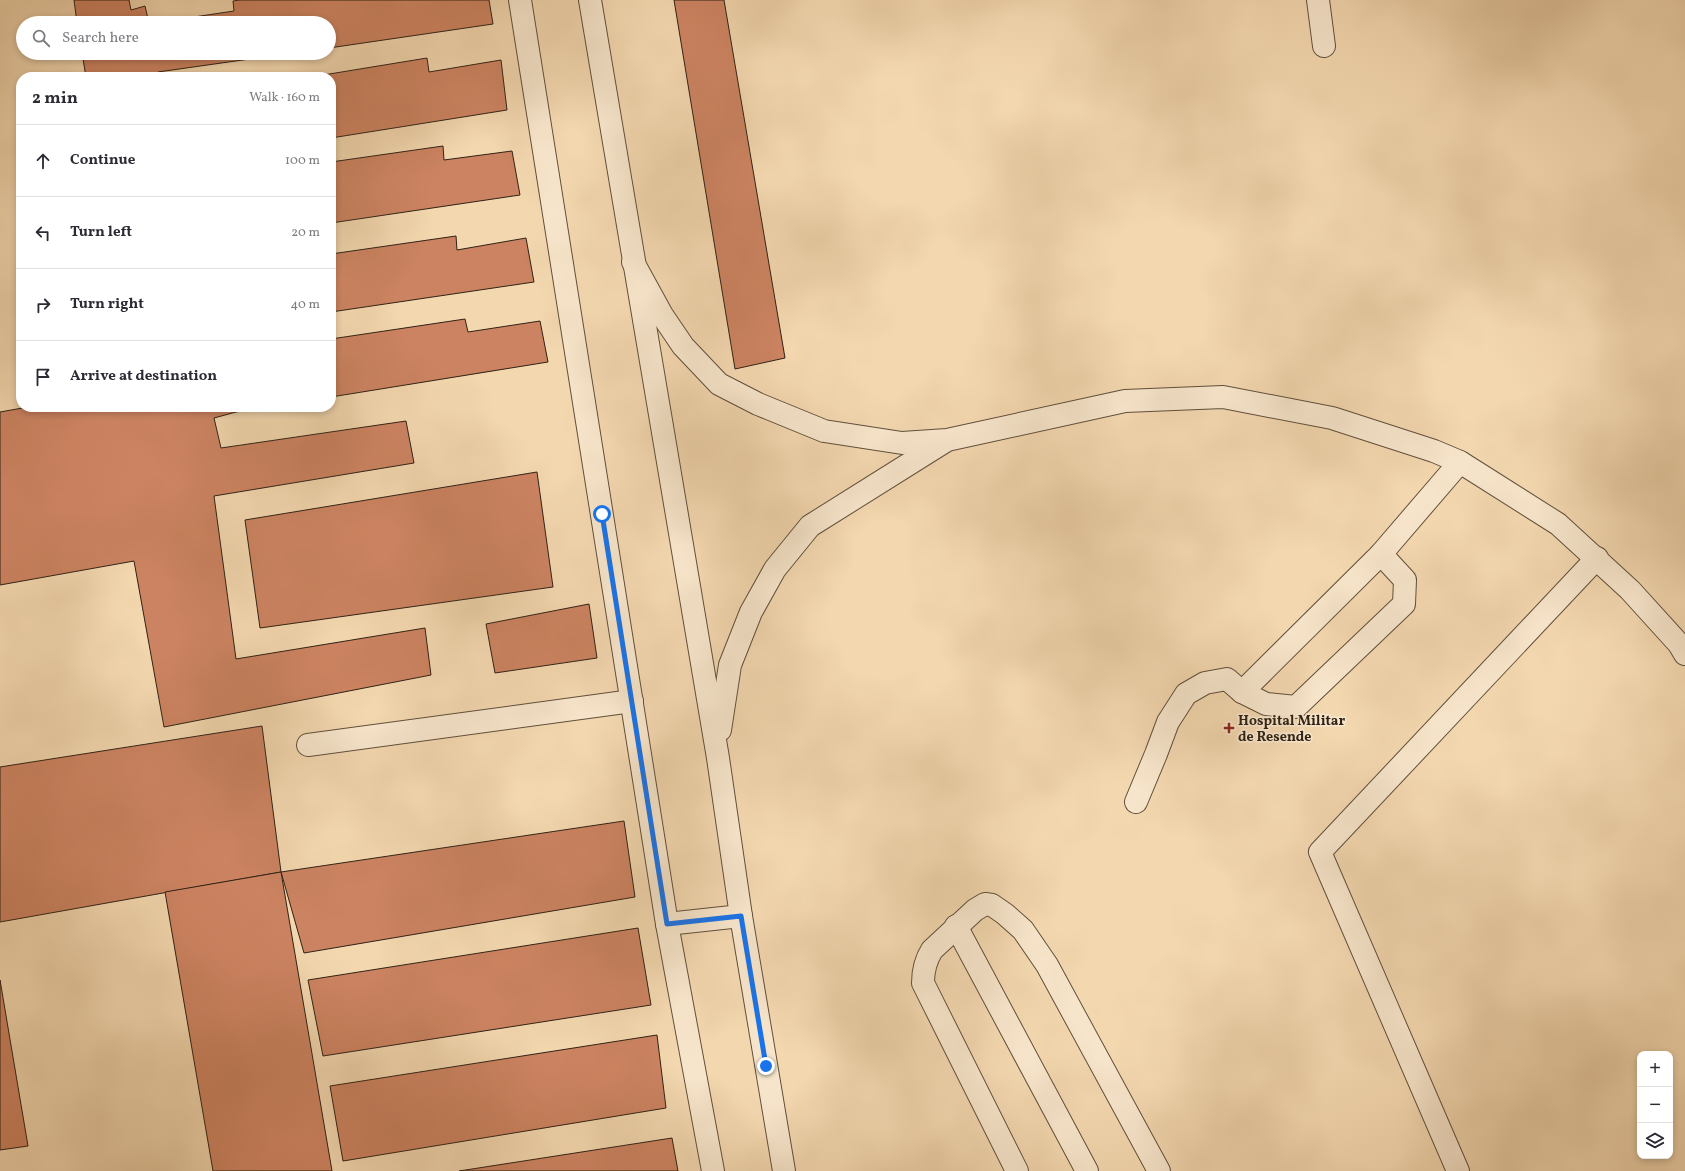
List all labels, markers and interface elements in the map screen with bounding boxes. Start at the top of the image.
search box [16,16,336,60]
icon: search [30,27,52,49]
text: Search here [62,28,139,49]
text: 2 min [32,87,78,110]
text: Walk · 160 m [249,89,320,107]
icon: ahead [32,150,54,172]
text: Continue [70,150,135,171]
text: 100 m [285,152,320,170]
icon: left [32,222,54,244]
text: Turn left [70,222,132,243]
text: 20 m [291,224,320,242]
icon: right [32,294,54,316]
text: Turn right [70,294,144,315]
text: 40 m [291,296,320,314]
icon: arrive [32,366,54,388]
text: Arrive at destination [70,366,217,387]
route start [593,505,611,523]
place label: Hospital Militar de Resende [1238,712,1345,747]
marker: Hospital Militar de Resende [1223,722,1235,734]
map controls [1637,1051,1673,1159]
button: + [1637,1051,1673,1087]
route end [757,1057,775,1075]
button: − [1637,1087,1673,1123]
button: layers [1637,1123,1673,1159]

